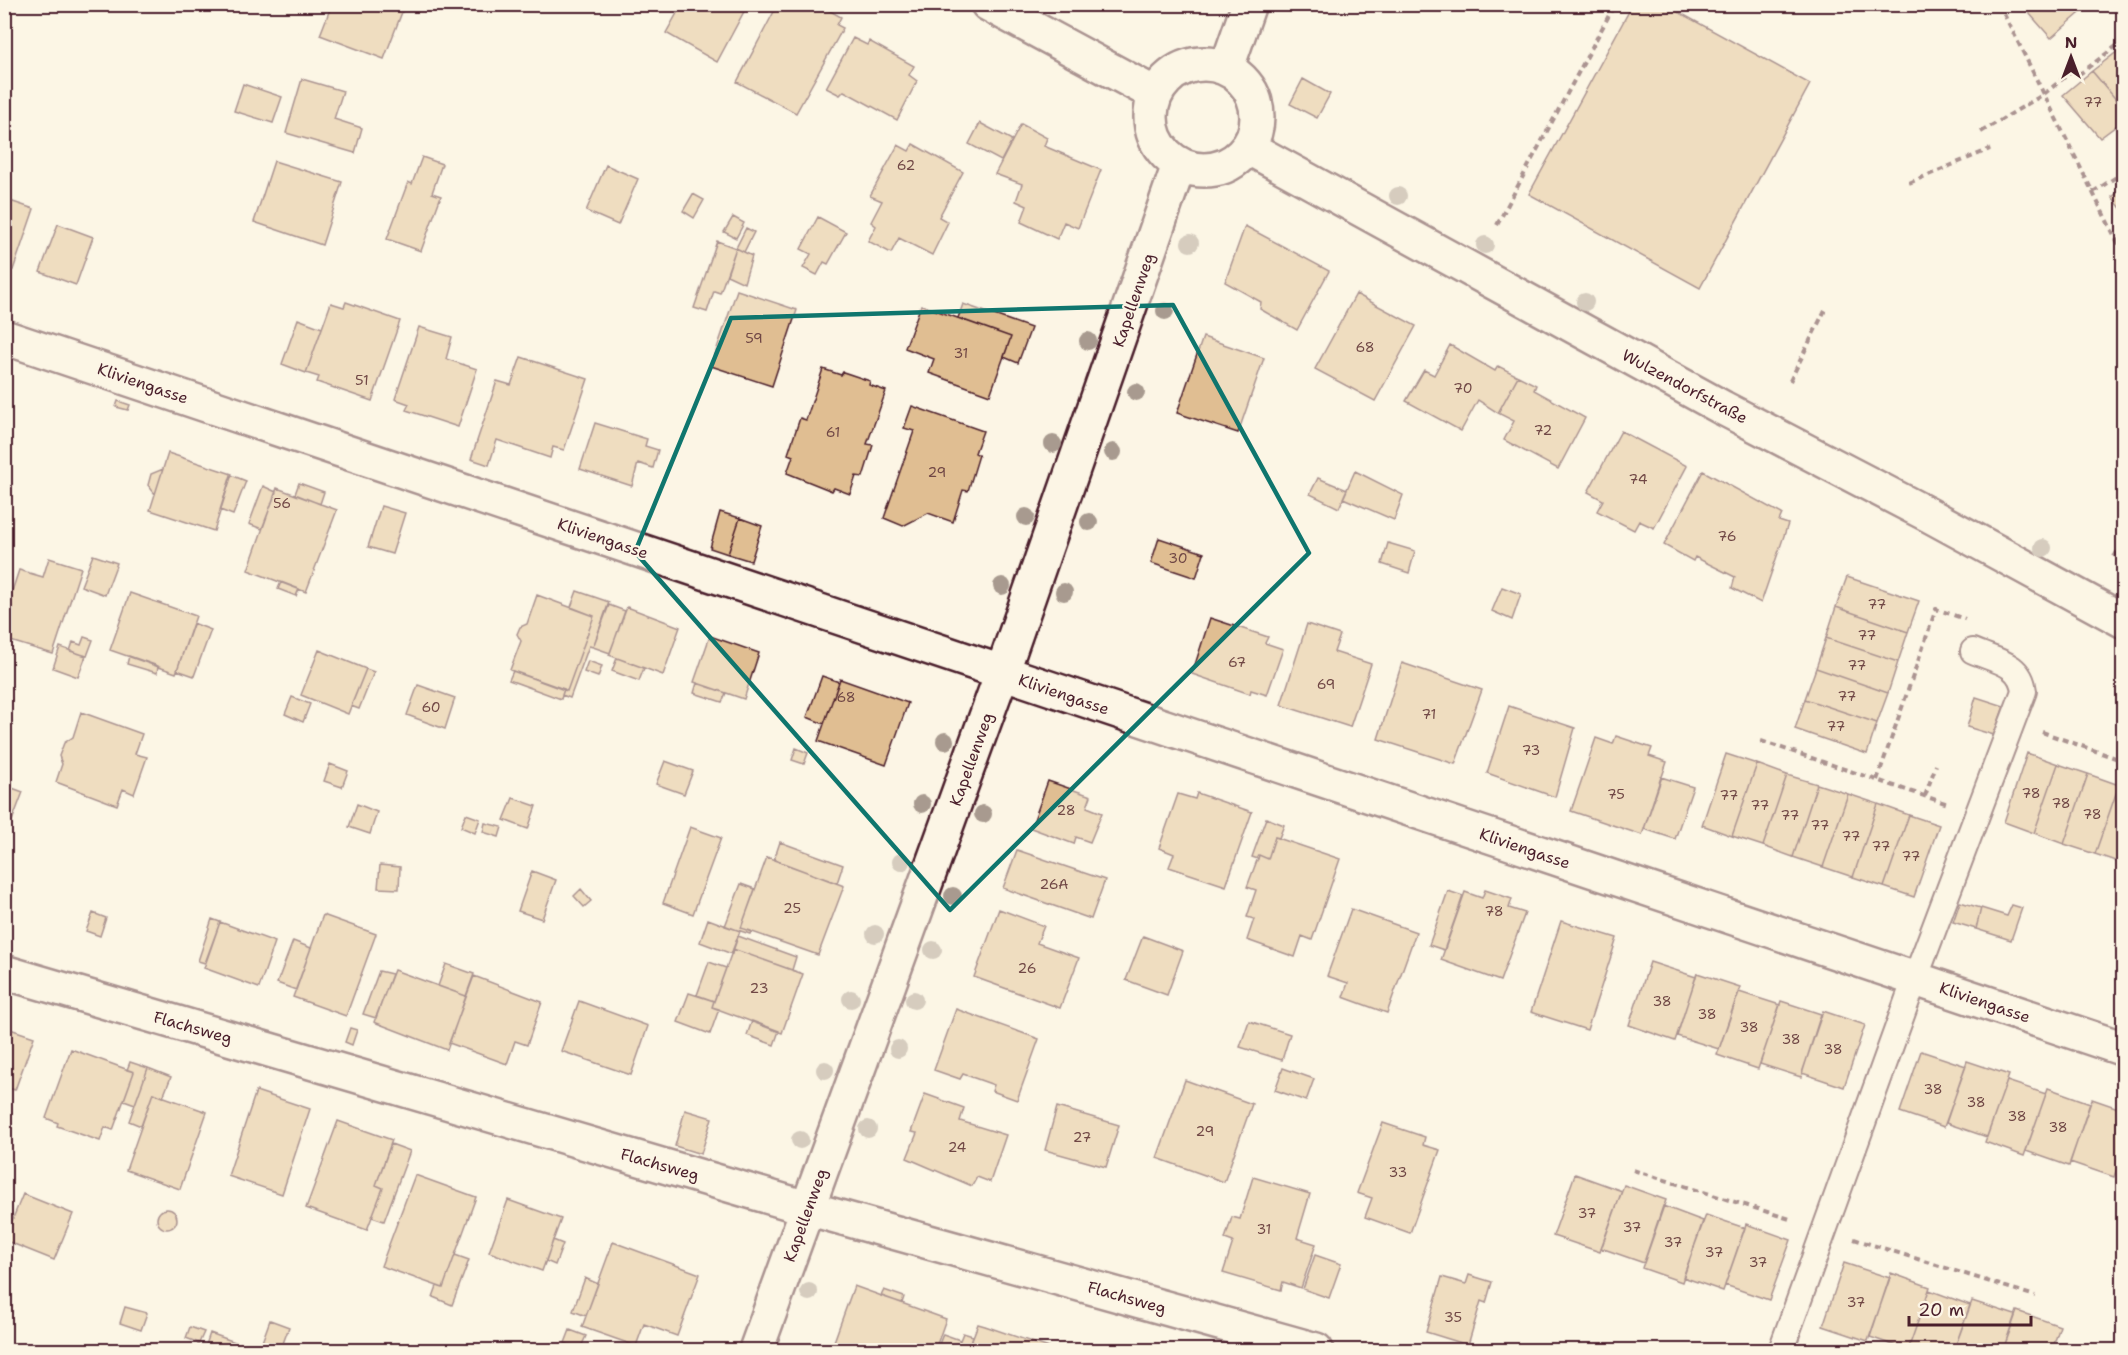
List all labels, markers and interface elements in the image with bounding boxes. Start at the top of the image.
north arrow [2041,27,2101,87]
text: N [2065,32,2077,53]
house number: 77 [2084,93,2102,111]
house number: 62 [897,156,915,174]
street label: Kapellenweg [1108,250,1159,350]
house number: 59 [745,329,763,347]
house number: 68 [1355,338,1375,356]
house number: 31 [954,344,968,362]
street label: Wulzendorfstraße [1618,344,1751,428]
street label: Kliviengasse [95,358,191,409]
house number: 51 [355,371,369,389]
house number: 70 [1453,379,1473,397]
house number: 72 [1534,421,1552,439]
house number: 61 [826,423,840,441]
house number: 29 [928,463,946,481]
house number: 74 [1629,470,1648,488]
house number: 56 [273,494,291,512]
street label: Kliviengasse [555,513,651,564]
house number: 76 [1717,527,1737,545]
house number: 30 [1168,549,1188,567]
house number: 77 [1868,595,1886,613]
house number: 77 [1858,626,1876,644]
house number: 67 [1228,653,1246,671]
house number: 77 [1848,656,1866,674]
street label: Kliviengasse [1016,669,1112,720]
house number: 69 [1317,675,1335,693]
house number: 77 [1838,687,1856,705]
house number: 68 [836,688,856,706]
house number: 60 [421,698,441,716]
house number: 71 [1422,705,1436,723]
street label: Kapellenweg [945,709,998,809]
house number: 77 [1827,717,1845,735]
house number: 73 [1522,741,1540,759]
house number: 78 [2021,784,2041,802]
house number: 75 [1607,785,1625,803]
house number: 77 [1720,786,1738,804]
house number: 78 [2051,794,2071,812]
house number: 77 [1751,796,1769,814]
house number: 28 [1056,801,1076,819]
house number: 78 [2082,805,2102,823]
house number: 77 [1781,806,1799,824]
house number: 77 [1811,816,1829,834]
street label: Kliviengasse [1477,823,1573,874]
house number: 77 [1842,827,1860,845]
house number: 77 [1872,837,1890,855]
house number: 77 [1902,847,1920,865]
house number: 26A [1040,875,1068,893]
house number: 25 [783,899,801,917]
house number: 78 [1484,902,1504,920]
house number: 26 [1018,959,1037,977]
street label: Kliviengasse [1937,977,2033,1028]
house number: 23 [750,979,768,997]
house number: 38 [1652,992,1672,1010]
house number: 38 [1697,1005,1717,1023]
street label: Flachsweg [151,1006,235,1049]
house number: 38 [1739,1018,1759,1036]
house number: 38 [1781,1030,1801,1048]
house number: 38 [1823,1040,1843,1058]
house number: 38 [1923,1080,1943,1098]
house number: 38 [1966,1093,1986,1111]
house number: 38 [2007,1107,2027,1125]
house number: 38 [2048,1118,2068,1136]
house number: 29 [1196,1122,1214,1140]
house number: 27 [1073,1128,1091,1146]
house number: 24 [948,1138,967,1156]
street label: Flachsweg [618,1143,702,1186]
house number: 33 [1389,1163,1407,1181]
street label: Kapellenweg [779,1165,832,1265]
house number: 37 [1578,1204,1596,1222]
house number: 37 [1623,1218,1641,1236]
house number: 31 [1257,1220,1271,1238]
house number: 37 [1664,1233,1682,1251]
house number: 37 [1705,1243,1723,1261]
house number: 37 [1749,1253,1767,1271]
street label: Flachsweg [1085,1276,1169,1319]
scale bar [1909,1289,2030,1327]
house number: 37 [1847,1293,1865,1311]
text: 20 m [1918,1298,1964,1322]
house number: 35 [1444,1308,1462,1326]

